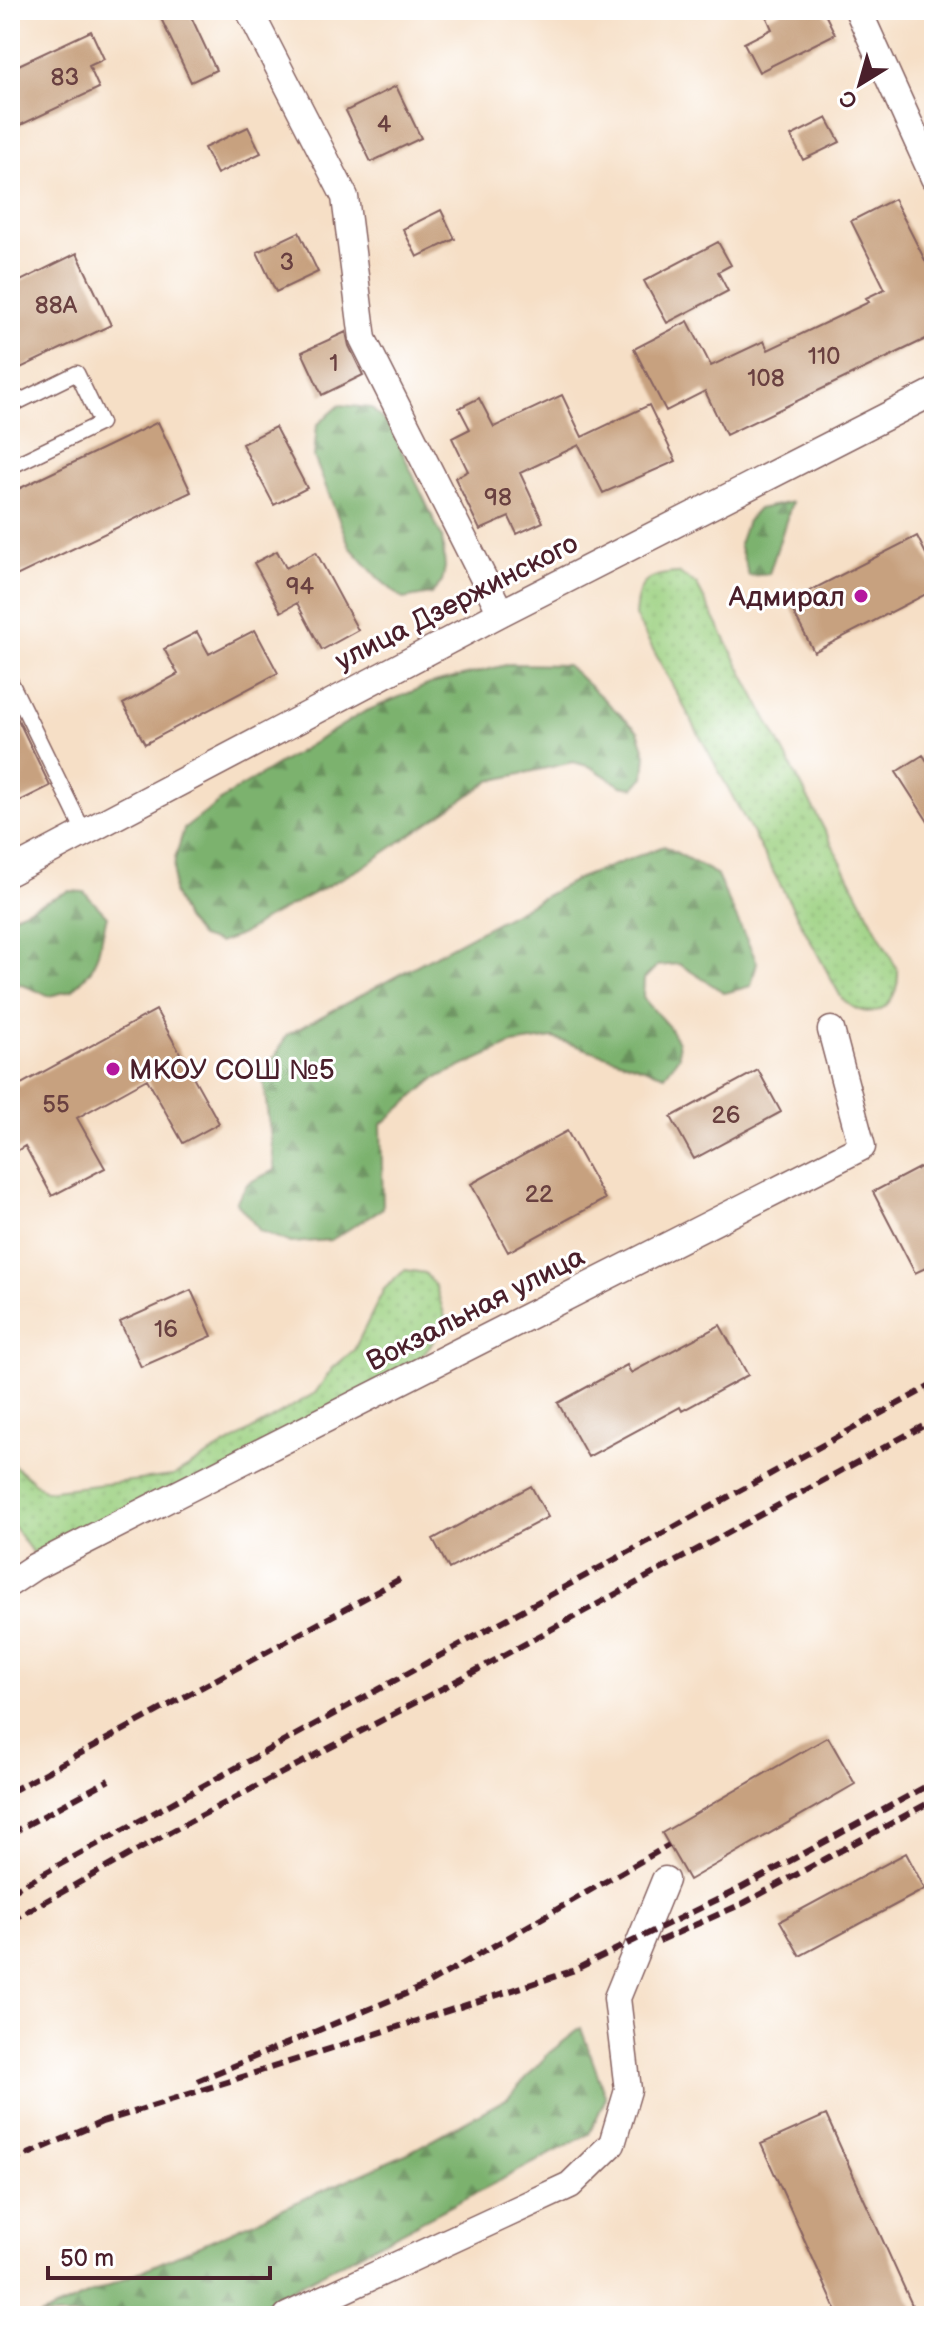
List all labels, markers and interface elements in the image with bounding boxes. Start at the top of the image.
north arrow [820,44,900,124]
house number: 83 [51,63,79,92]
text: С [835,83,863,114]
house number: 4 [377,110,392,139]
house number: 3 [280,248,294,277]
house number: 88А [35,291,78,320]
house number: 110 [808,342,840,371]
house number: 1 [329,349,339,378]
house number: 108 [747,364,785,393]
house number: 98 [484,483,512,512]
street label: улица Дзержинского [330,527,584,678]
house number: 94 [286,572,315,601]
place label: Адмирал [728,581,845,614]
marker: Адмирал [852,587,870,605]
place label: МКОУ СОШ №5 [129,1054,335,1087]
marker: МКОУ СОШ №5 [104,1060,122,1078]
house number: 55 [42,1090,70,1119]
house number: 26 [712,1101,740,1130]
house number: 22 [525,1180,553,1209]
street label: Вокзальная улица [361,1240,591,1379]
house number: 16 [154,1315,178,1344]
scale bar [48,2230,270,2280]
text: 50 m [60,2244,114,2273]

